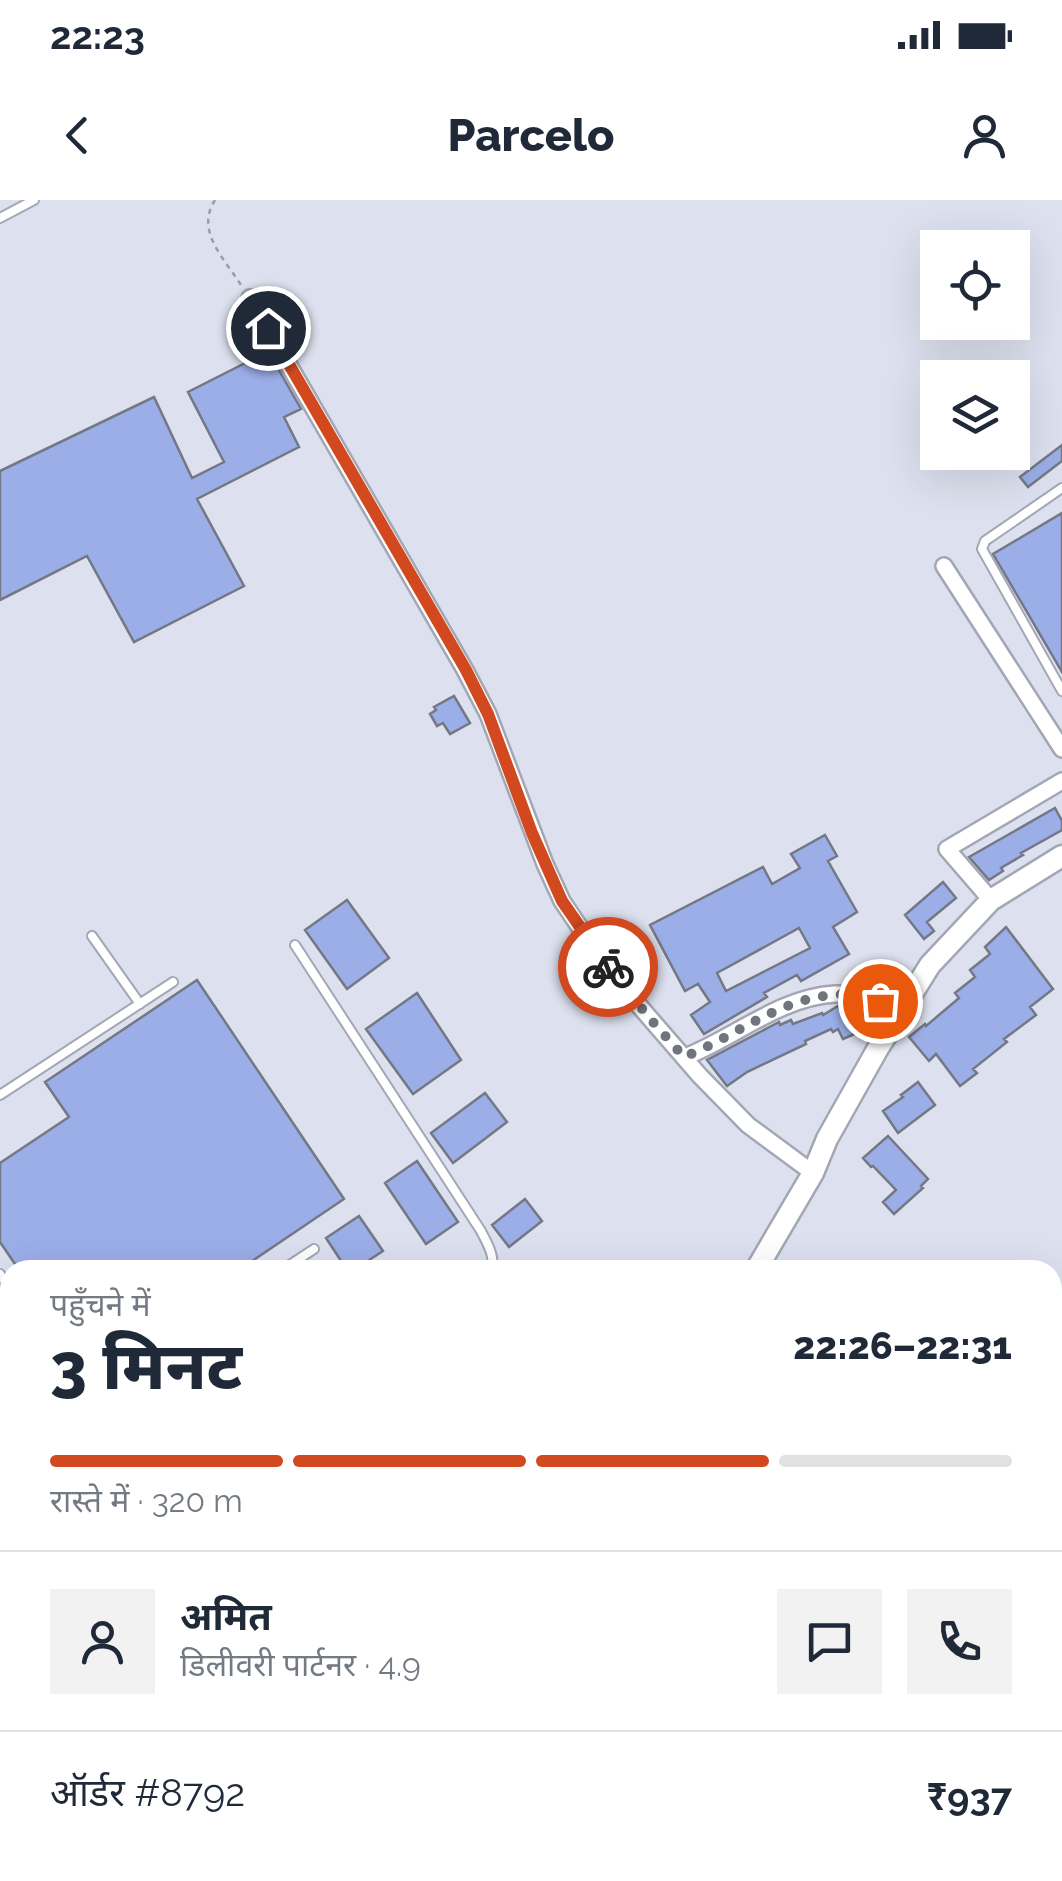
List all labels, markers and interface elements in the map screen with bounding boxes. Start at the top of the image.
text: 22:23 [50,13,145,58]
icon: back [50,108,105,163]
icon: person [957,108,1012,163]
text: Parcelo [447,109,615,162]
map controls [920,230,1030,470]
button: locate [920,230,1030,340]
pin [226,286,311,371]
icon: home [241,301,296,356]
button: layers [920,360,1030,470]
courier [558,917,658,1017]
icon: bike [581,940,636,995]
pin [838,959,923,1044]
icon: bag [853,974,908,1029]
text: पहुँचने में [50,1286,151,1323]
text: 22:26–22:31 [793,1323,1012,1368]
text: 3 मिनट [50,1328,242,1404]
text: रास्ते में · 320 m [50,1482,243,1519]
button: person [50,1589,155,1694]
button: chat [777,1589,882,1694]
button: phone [907,1589,1012,1694]
text: अमित [180,1594,272,1639]
text: डिलीवरी पार्टनर · 4.9 [180,1646,421,1683]
text: ऑर्डर #8792 [50,1770,245,1815]
text: ₹937 [927,1774,1012,1819]

